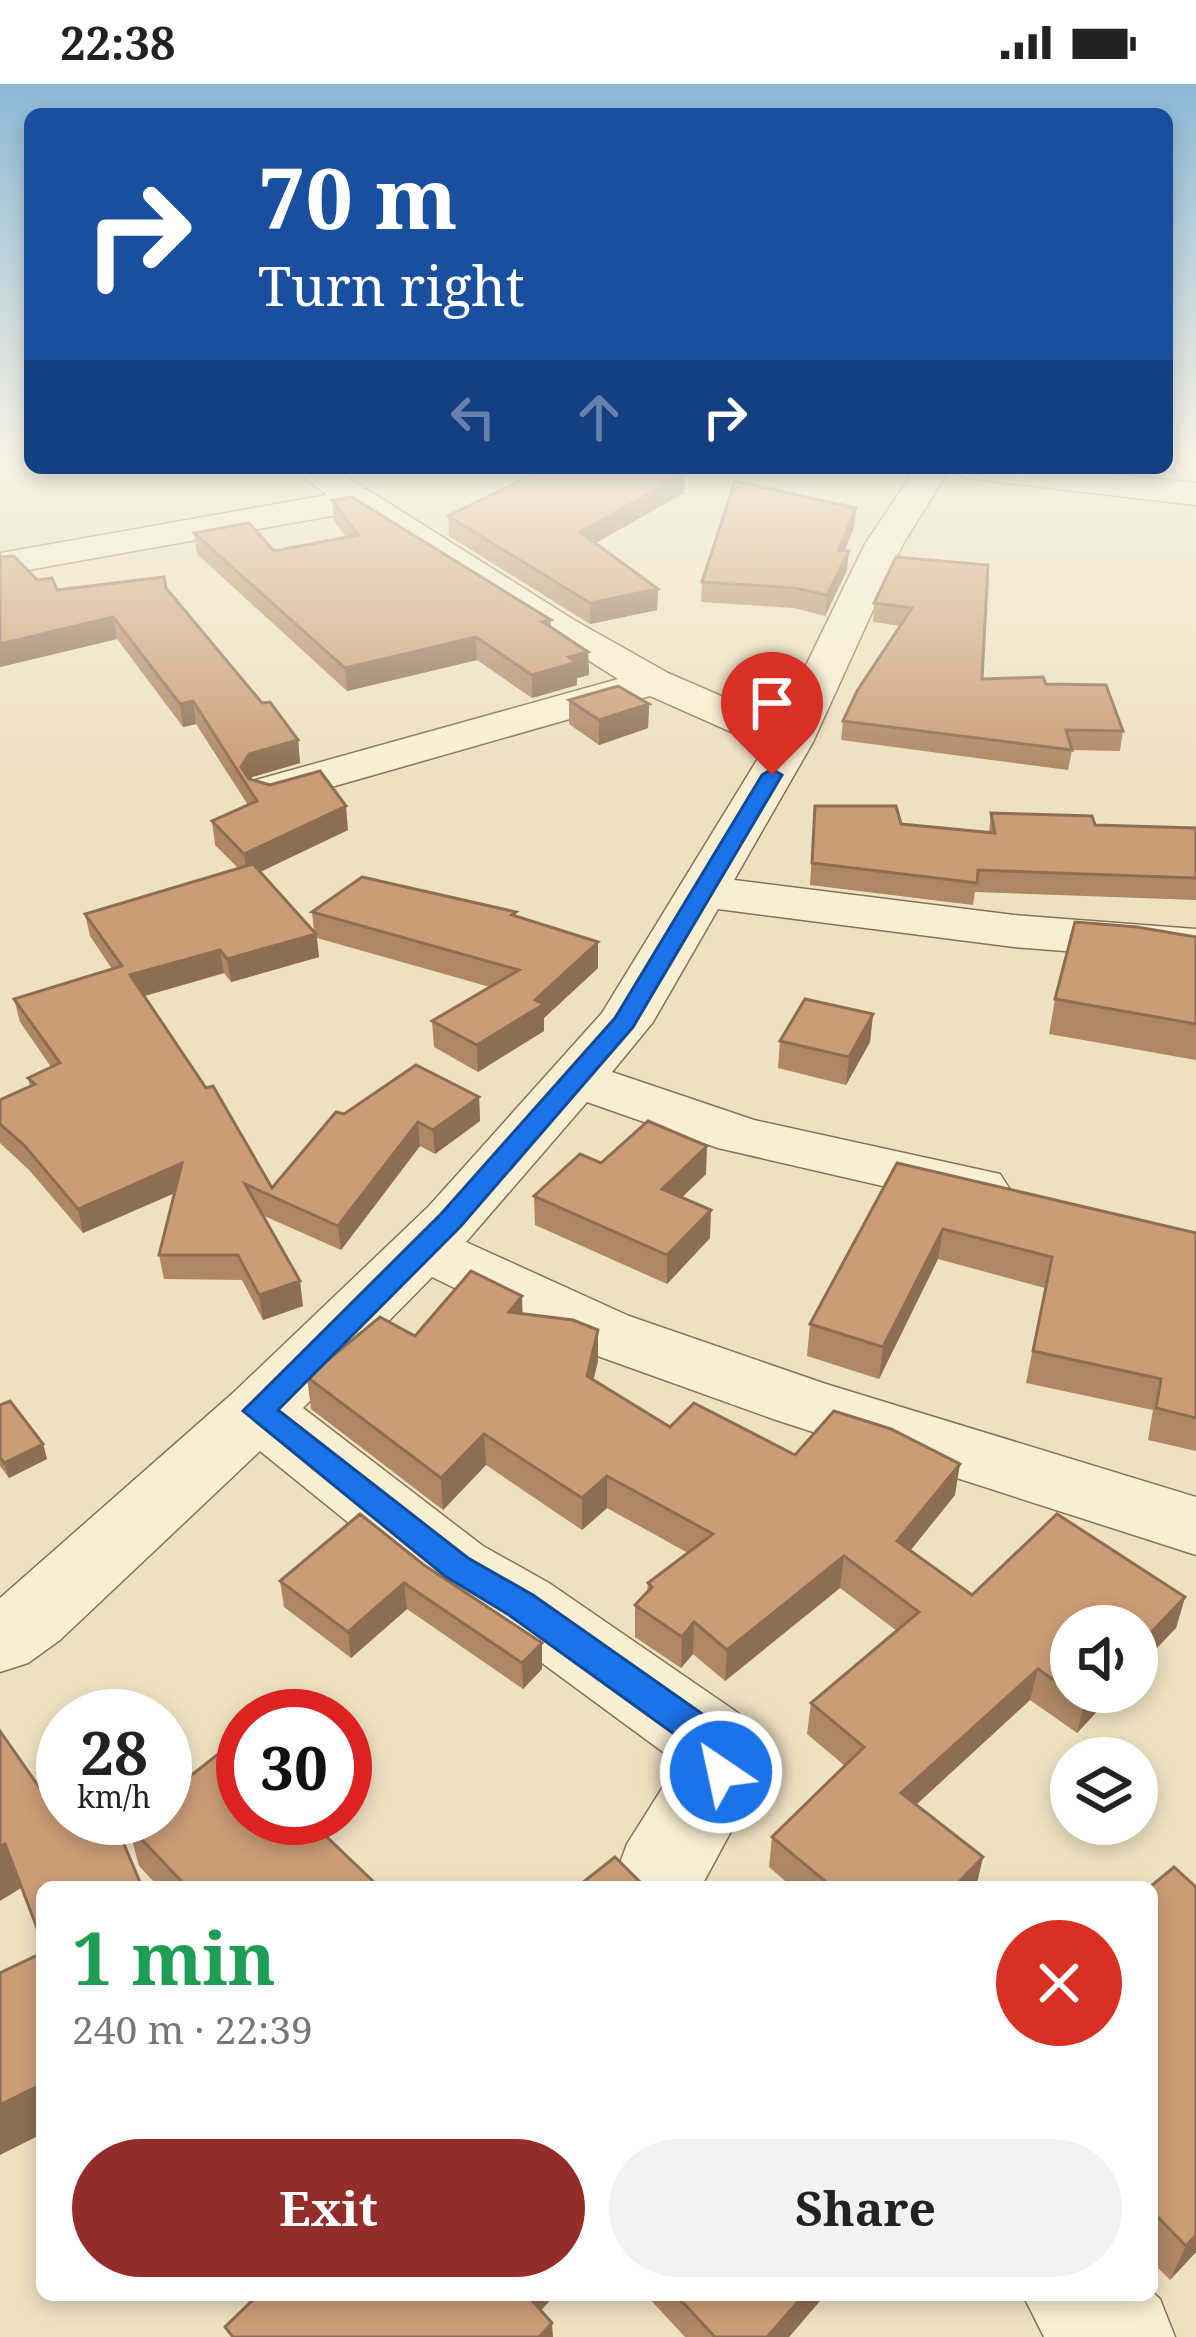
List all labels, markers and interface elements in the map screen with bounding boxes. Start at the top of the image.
text: 22:38 [60,12,175,73]
text: 70 m [258,139,458,254]
icon: right [60,156,216,312]
text: Turn right [258,248,525,322]
icon: left [440,384,506,450]
icon: ahead [566,384,632,450]
icon: right [692,384,758,450]
pin [721,652,823,775]
icon: arrive [739,670,805,736]
map controls [1050,1605,1158,1845]
button: sound [1050,1605,1158,1713]
speed limit sign: 30 [216,1689,372,1845]
position arrow [658,1709,784,1835]
text: 28 [80,1711,148,1793]
button: layers [1050,1737,1158,1845]
text: km/h [77,1776,151,1817]
text: 1 min [72,1908,276,2006]
button: close [996,1920,1122,2046]
text: 240 m · 22:39 [72,2002,313,2055]
button: Exit [72,2139,585,2277]
button: Share [609,2139,1122,2277]

